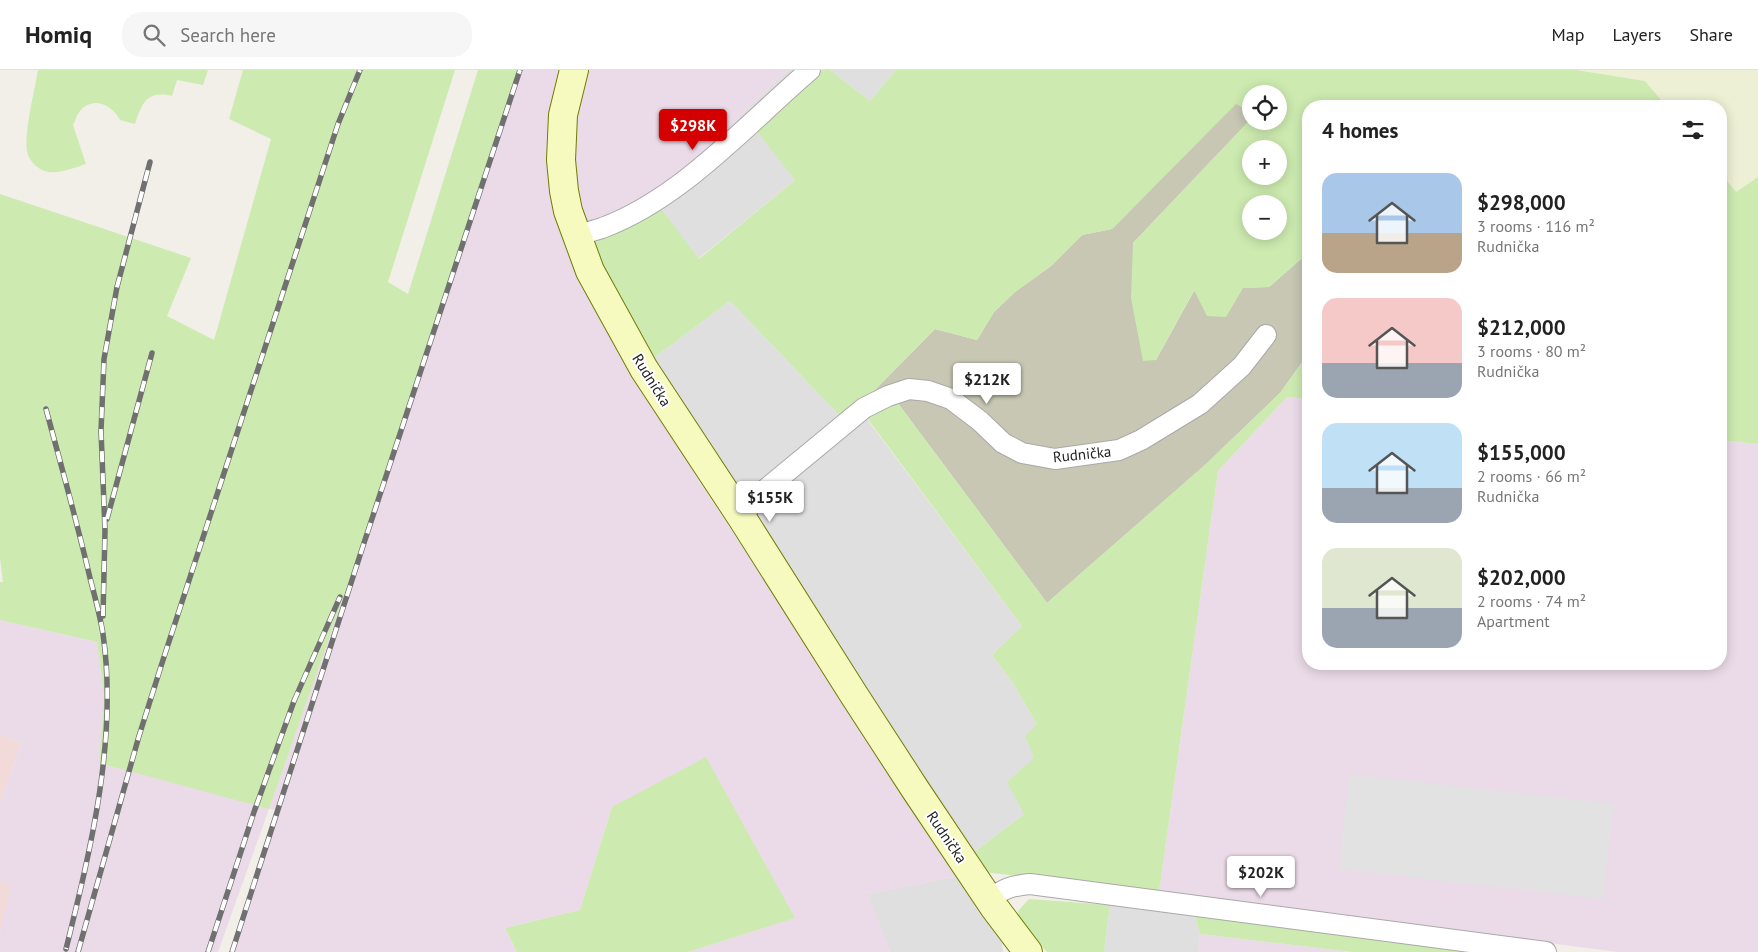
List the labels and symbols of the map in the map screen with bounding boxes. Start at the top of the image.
pin: $298K [658,108,728,151]
street label: Rudnička [628,350,676,410]
pin: $212K [952,362,1022,405]
street label: Rudnička [1052,441,1112,467]
pin: $155K [735,480,805,523]
street label: Rudnička [923,807,971,867]
pin: $202K [1226,856,1296,898]

